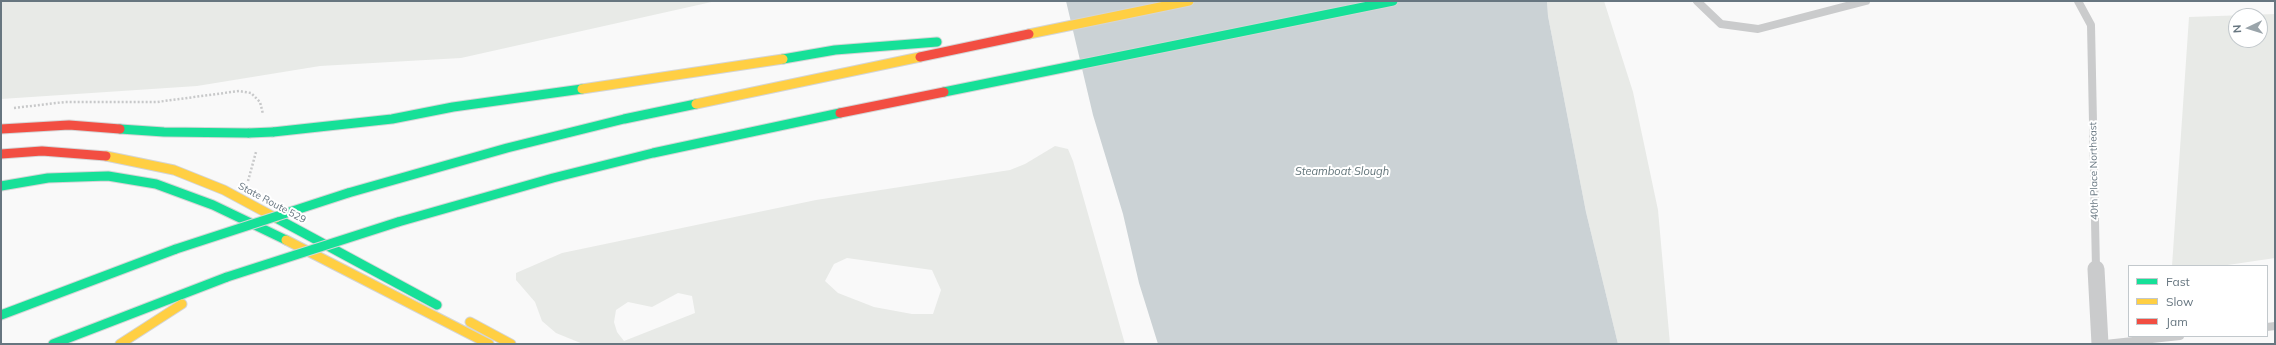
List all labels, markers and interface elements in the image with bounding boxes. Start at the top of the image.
north arrow [2228,8,2268,48]
text: N [2230,24,2244,33]
street label: 40th Place Northeast [2087,122,2101,220]
water label: Steamboat Slough [1295,165,1389,179]
street label: State Route 529 [236,180,308,226]
legend [2128,265,2268,337]
text: Fast [2166,274,2190,289]
text: Slow [2166,294,2194,309]
text: Jam [2166,314,2188,329]

